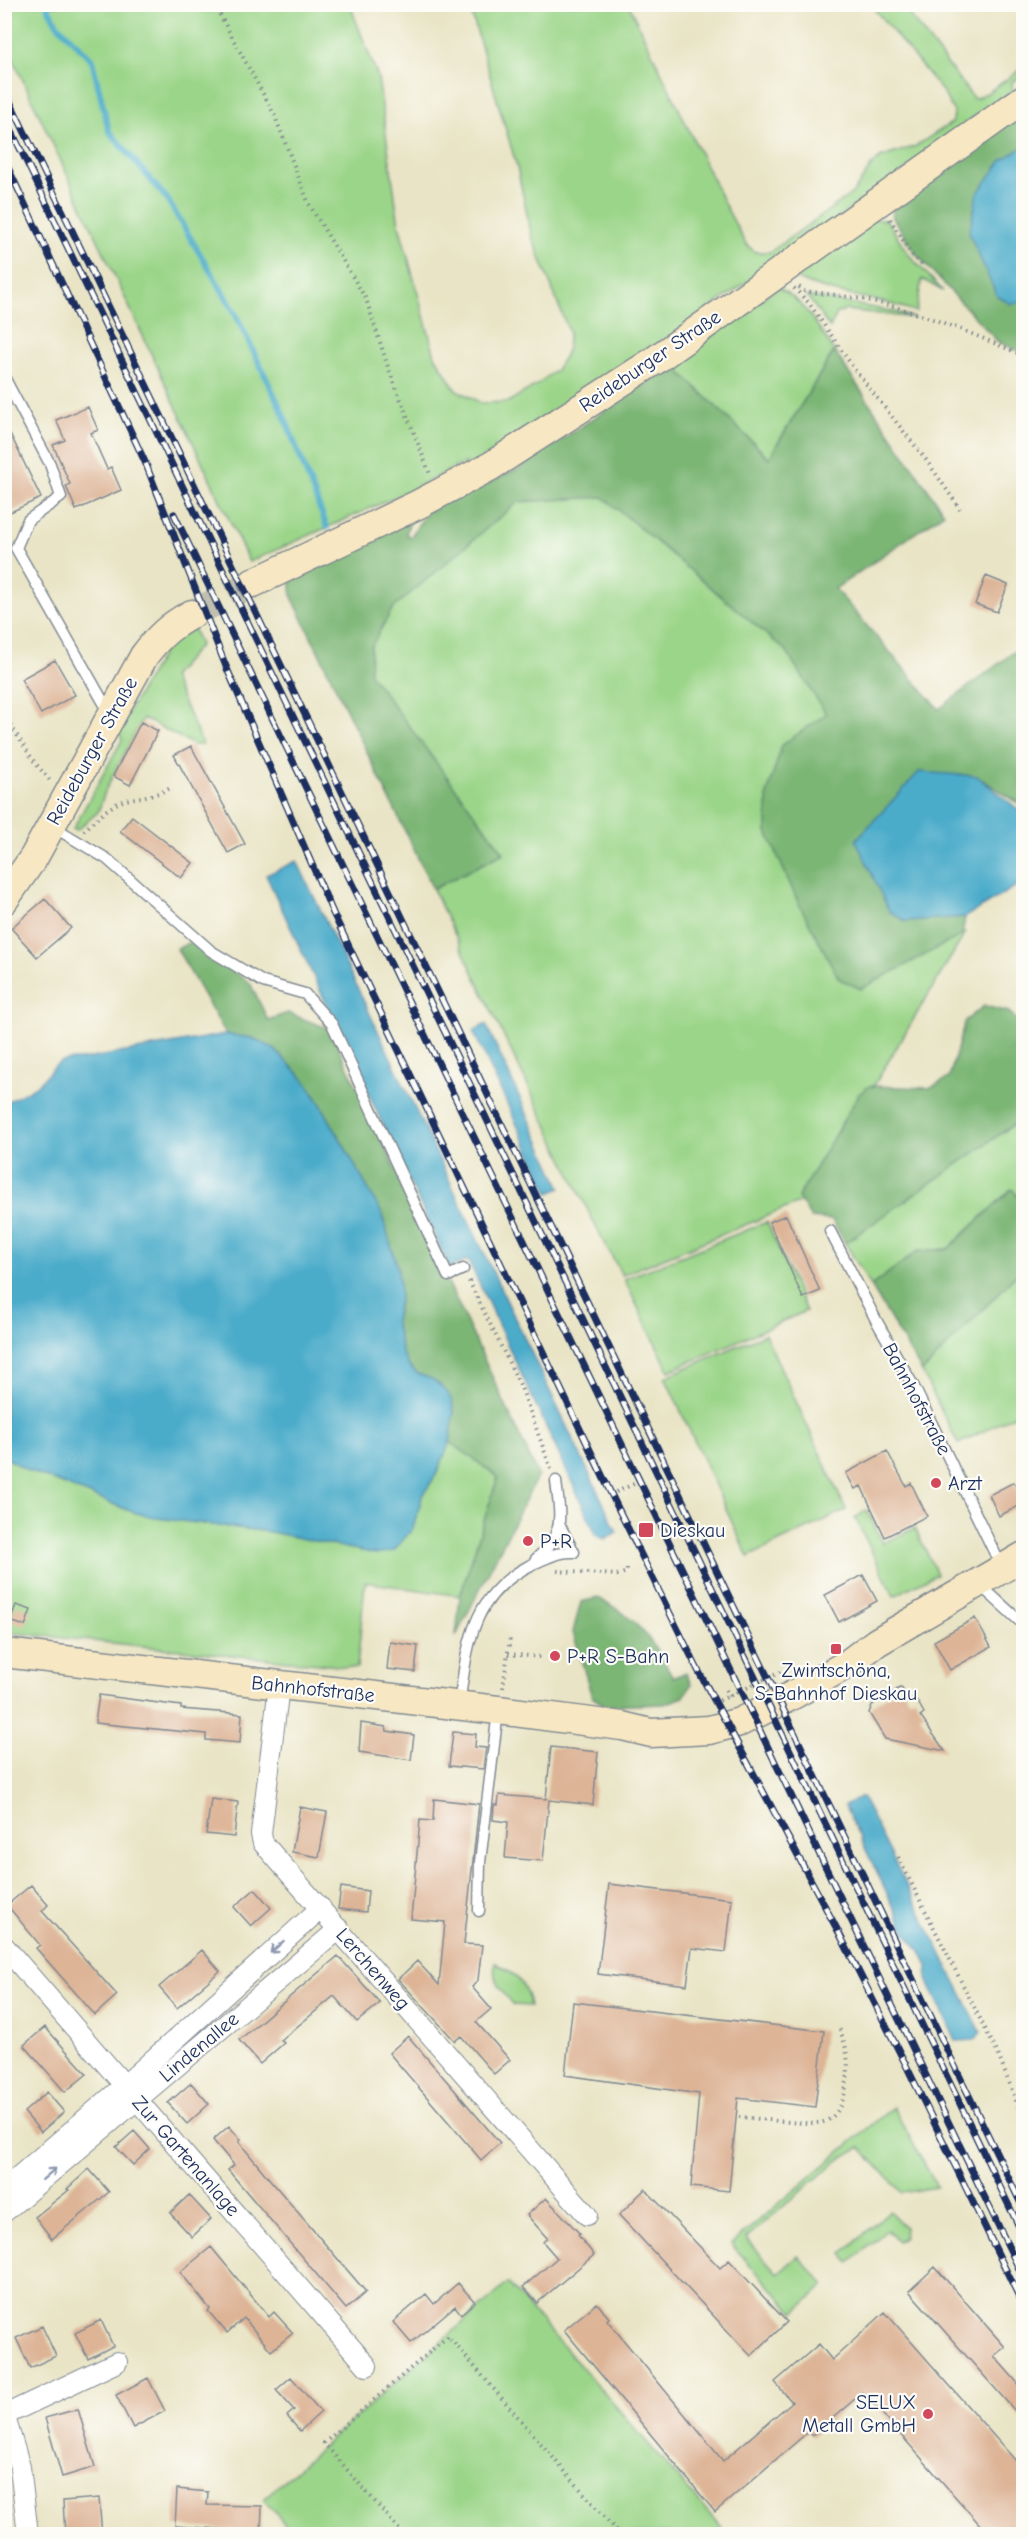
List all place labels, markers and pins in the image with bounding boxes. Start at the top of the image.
place label: Arzt [948,1472,983,1495]
marker: Arzt [929,1476,943,1490]
place label: Dieskau [660,1519,725,1542]
marker: Dieskau [637,1521,655,1539]
place label: P+R [540,1530,572,1553]
marker: P+R [521,1534,535,1548]
marker: Zwintschöna, S-Bahnhof Dieskau [829,1642,843,1656]
place label: P+R S-Bahn [567,1645,669,1668]
marker: P+R S-Bahn [548,1649,562,1663]
place label: Zwintschöna, S-Bahnhof Dieskau [755,1659,917,1705]
place label: SELUX Metall GmbH [802,2391,916,2437]
marker: SELUX Metall GmbH [921,2407,935,2421]

